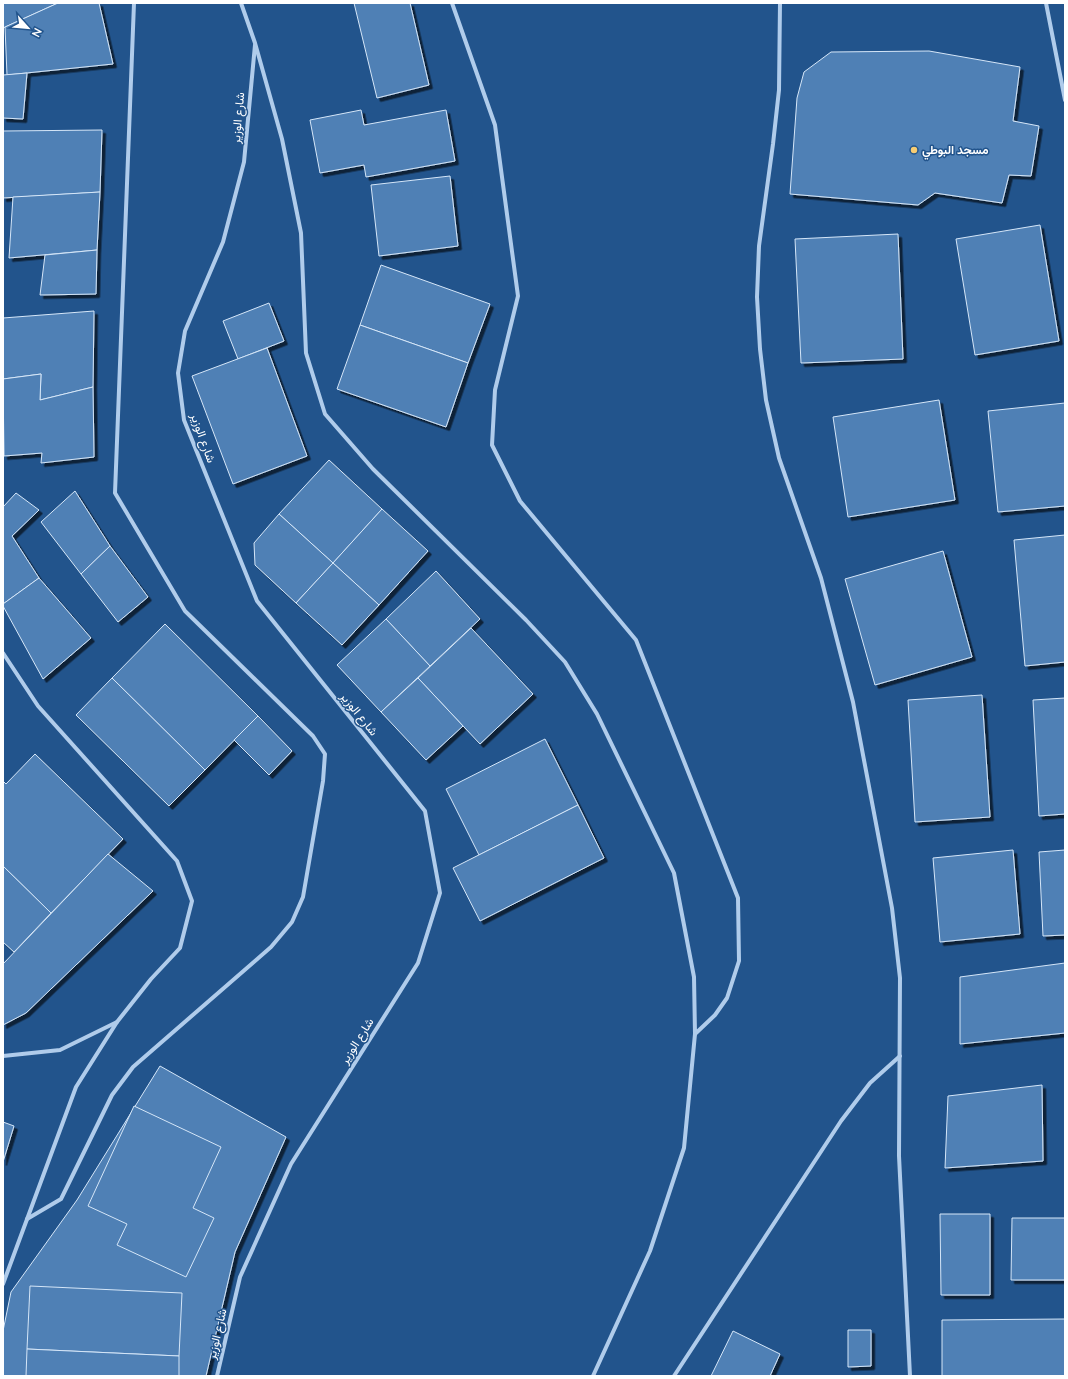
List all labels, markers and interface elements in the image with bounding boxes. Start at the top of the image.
north arrow [8,8,48,48]
text: N [30,26,45,39]
street label: شارع الوزير [228,92,249,146]
place label: مسجد البوطي [922,142,989,160]
marker: مسجد البوطي [909,145,919,155]
street label: شارع الوزير [185,410,219,465]
street label: شارع الوزير [335,688,381,740]
street label: شارع الوزير [336,1015,378,1069]
street label: شارع الوزير [203,1307,232,1362]

